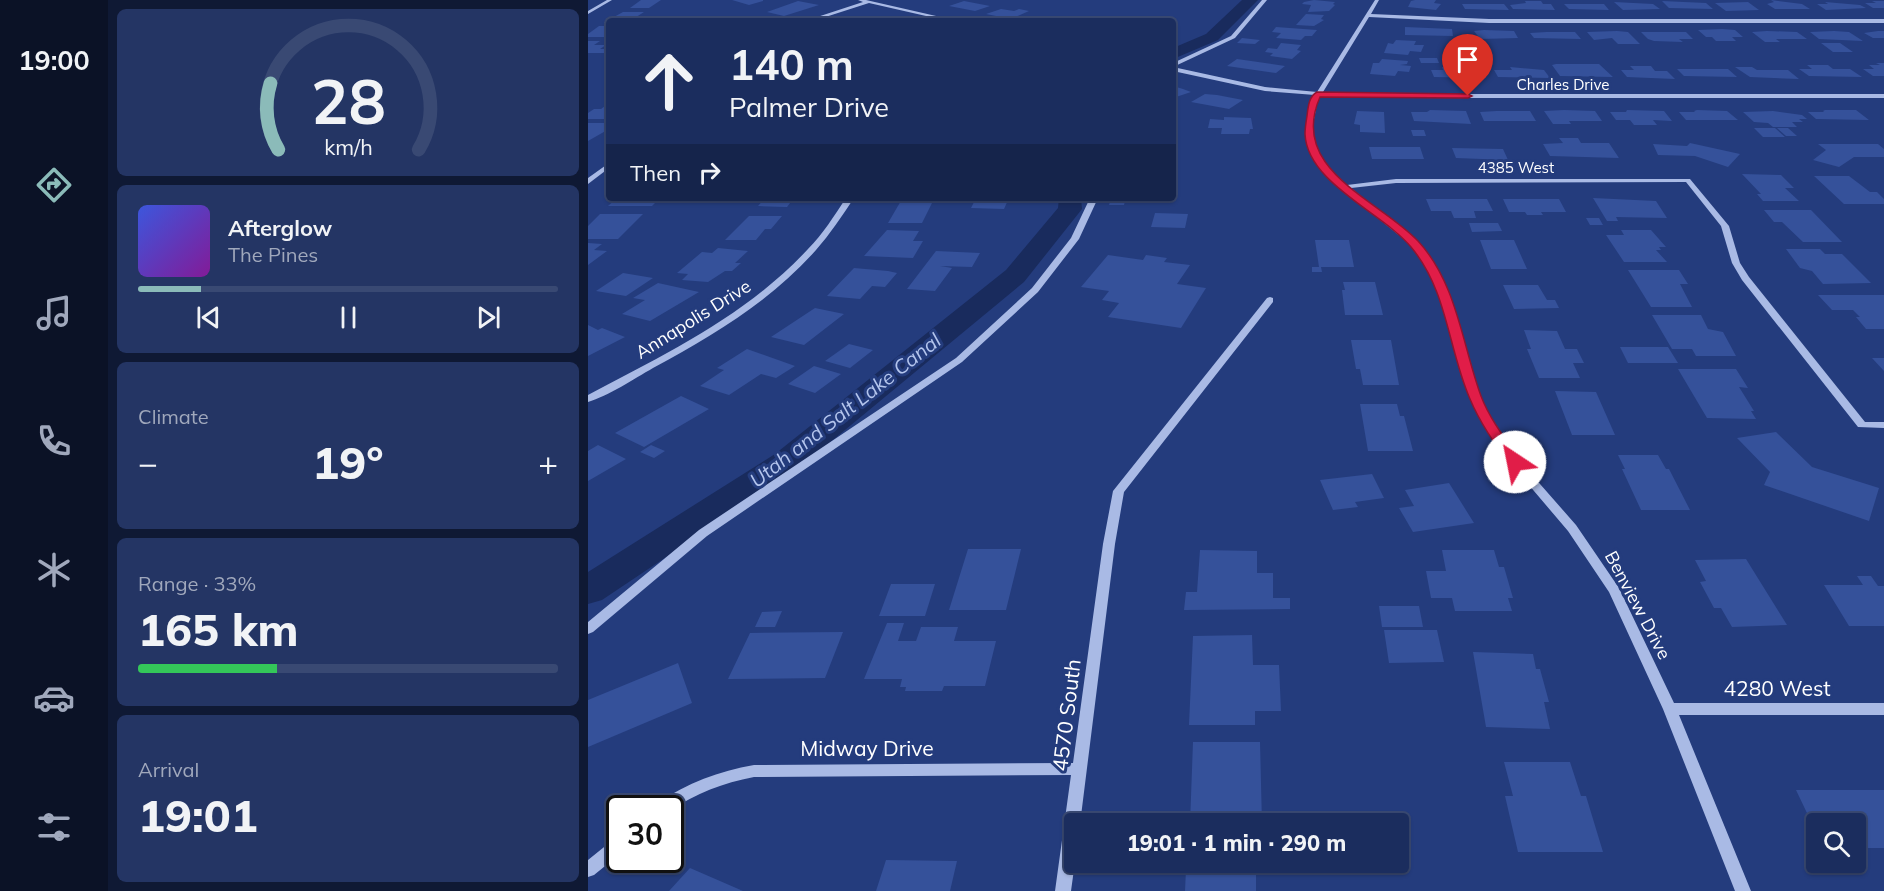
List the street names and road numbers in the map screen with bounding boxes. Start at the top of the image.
street label: Charles Drive [1517,75,1609,94]
street label: 4385 West [1478,158,1554,177]
street label: Annapolis Drive [631,274,755,364]
street label: Benview Drive [1600,547,1676,663]
street label: 4570 South [1046,657,1086,773]
street label: 4280 West [1723,675,1831,701]
street label: Midway Drive [800,735,934,761]

